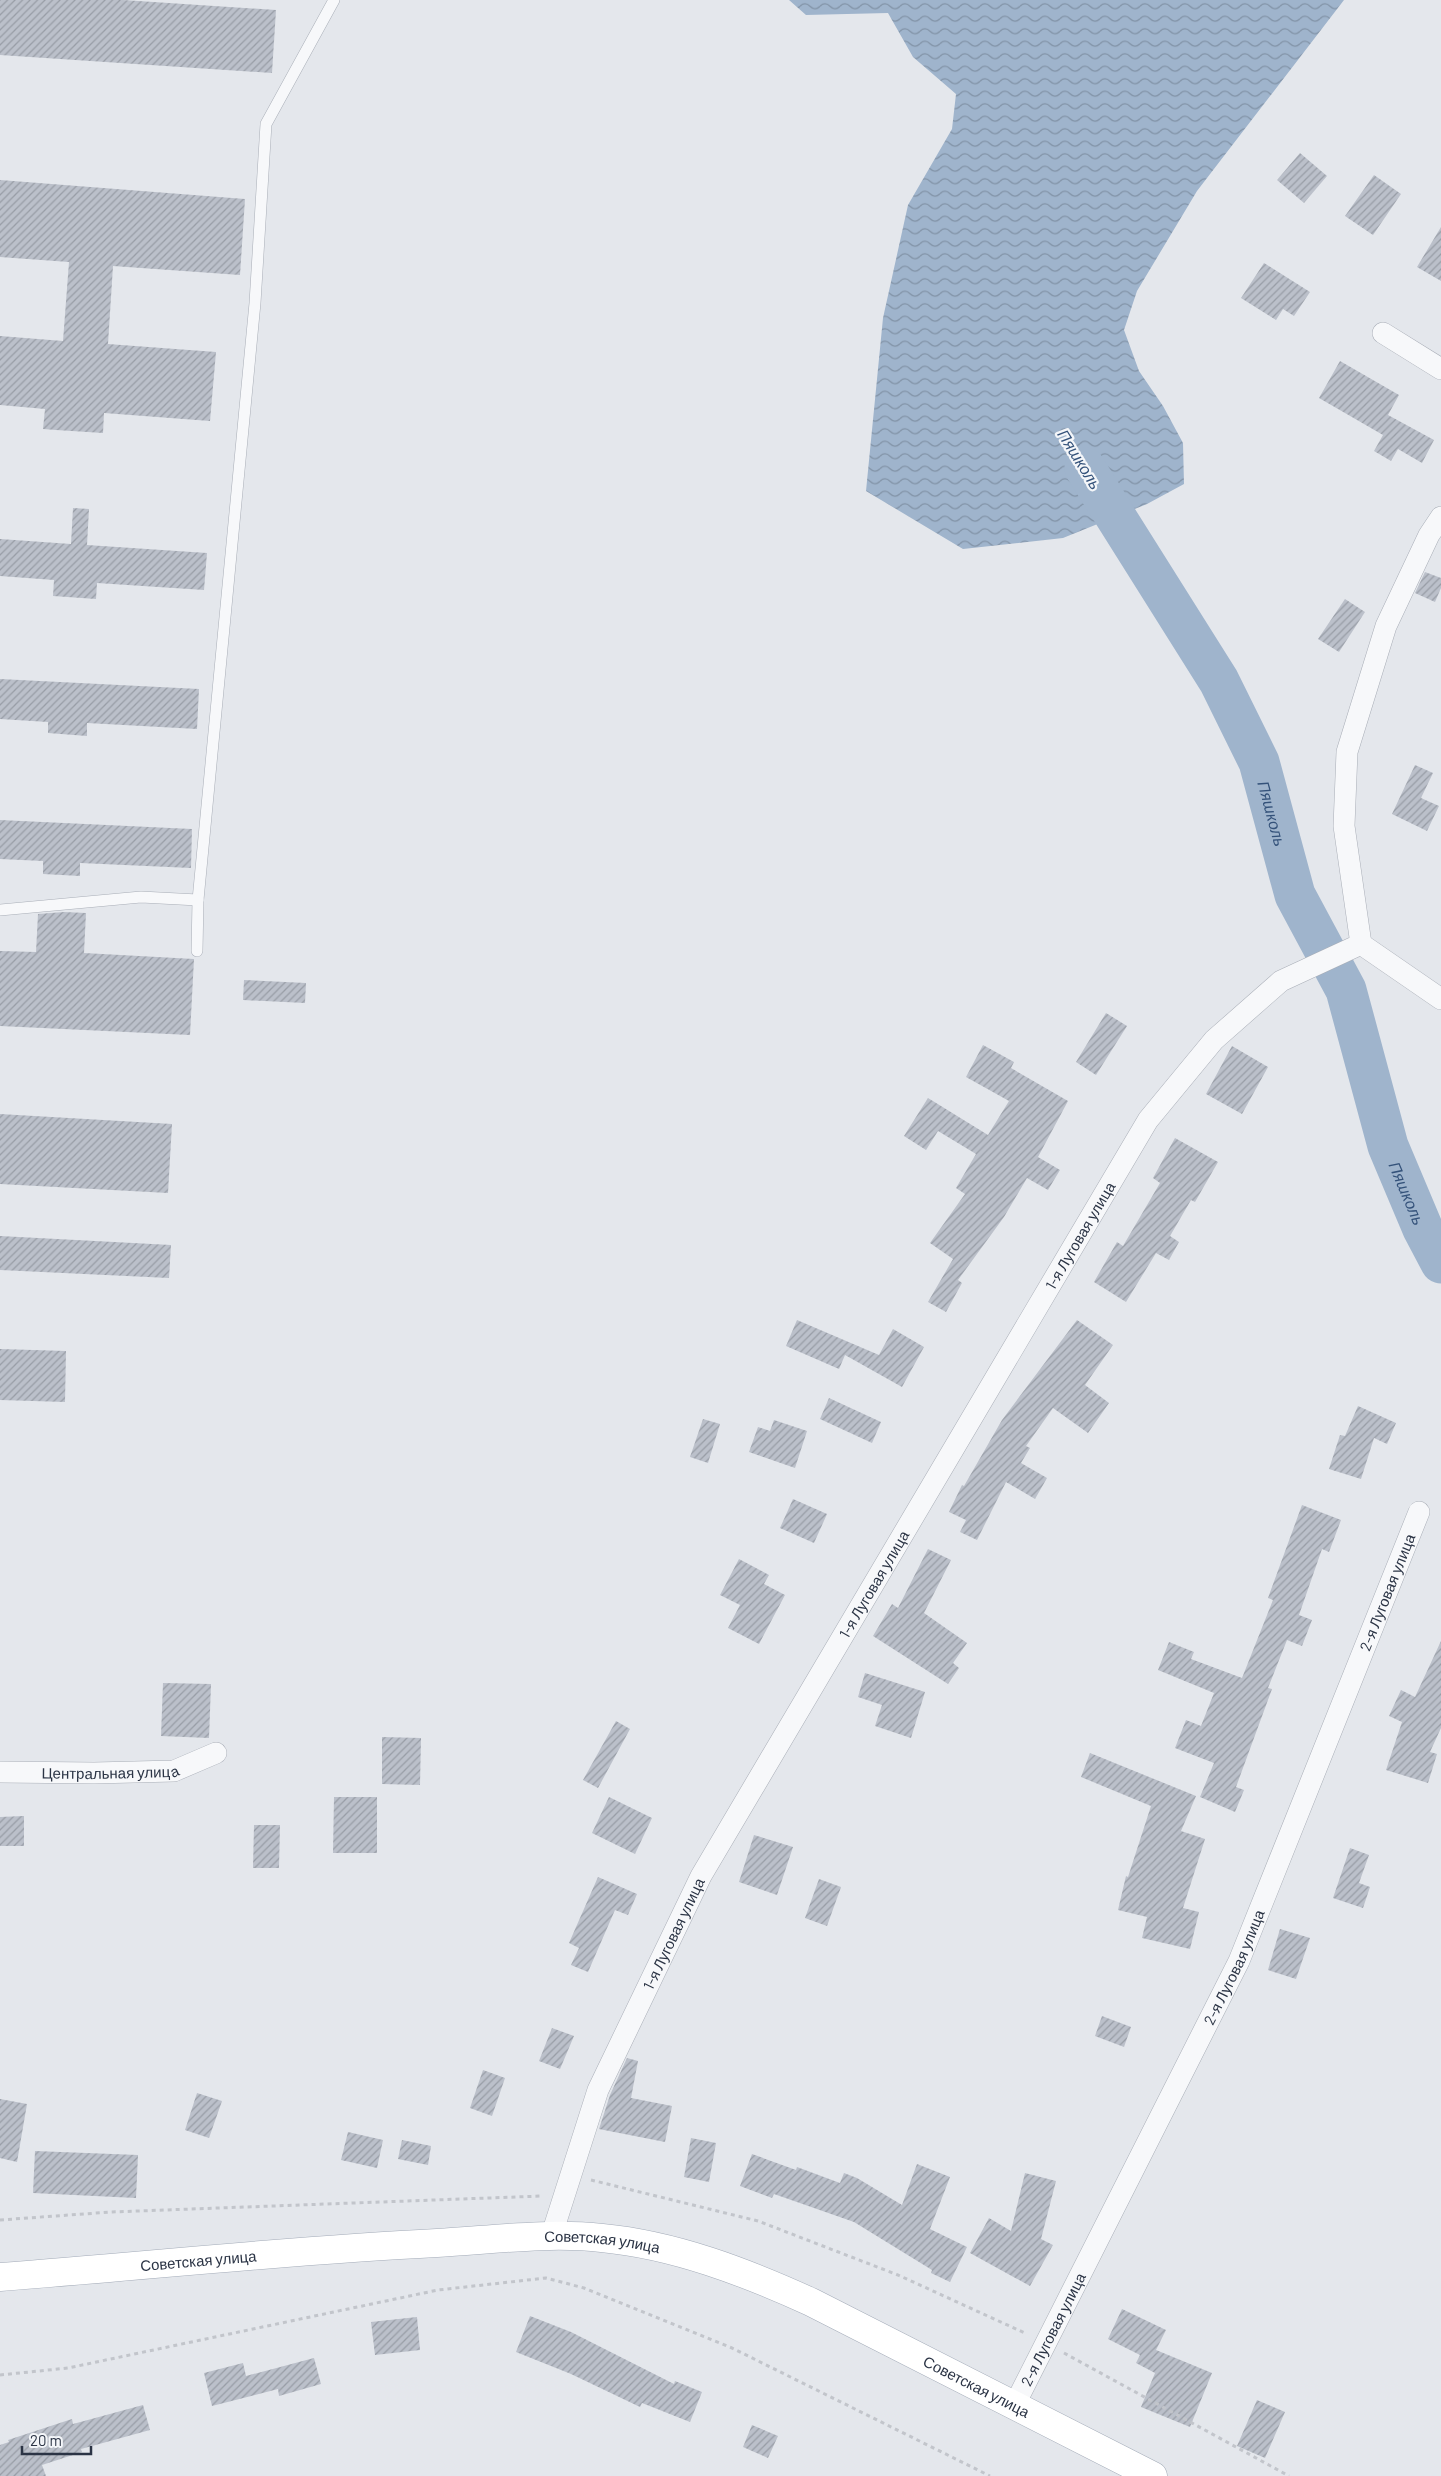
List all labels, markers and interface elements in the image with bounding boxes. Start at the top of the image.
water label: Пяшколь [1054,426,1106,492]
water label: Пяшколь [1255,778,1291,848]
water label: Пяшколь [1386,1158,1430,1227]
street label: 1-я Луговая улица [1041,1178,1119,1292]
street label: 1-я Луговая улица [835,1526,913,1641]
street label: 2-я Луговая улица [1355,1530,1419,1653]
street label: Центральная улица [41,1761,182,1782]
street label: 1-я Луговая улица [639,1874,708,1992]
street label: 2-я Луговая улица [1199,1906,1268,2028]
street label: Советская улица [544,2227,662,2256]
street label: Советская улица [139,2246,258,2274]
street label: 2-я Луговая улица [1017,2269,1089,2389]
street label: Советская улица [920,2352,1033,2421]
scale bar [22,2424,91,2456]
text: 20 m [30,2431,62,2449]

